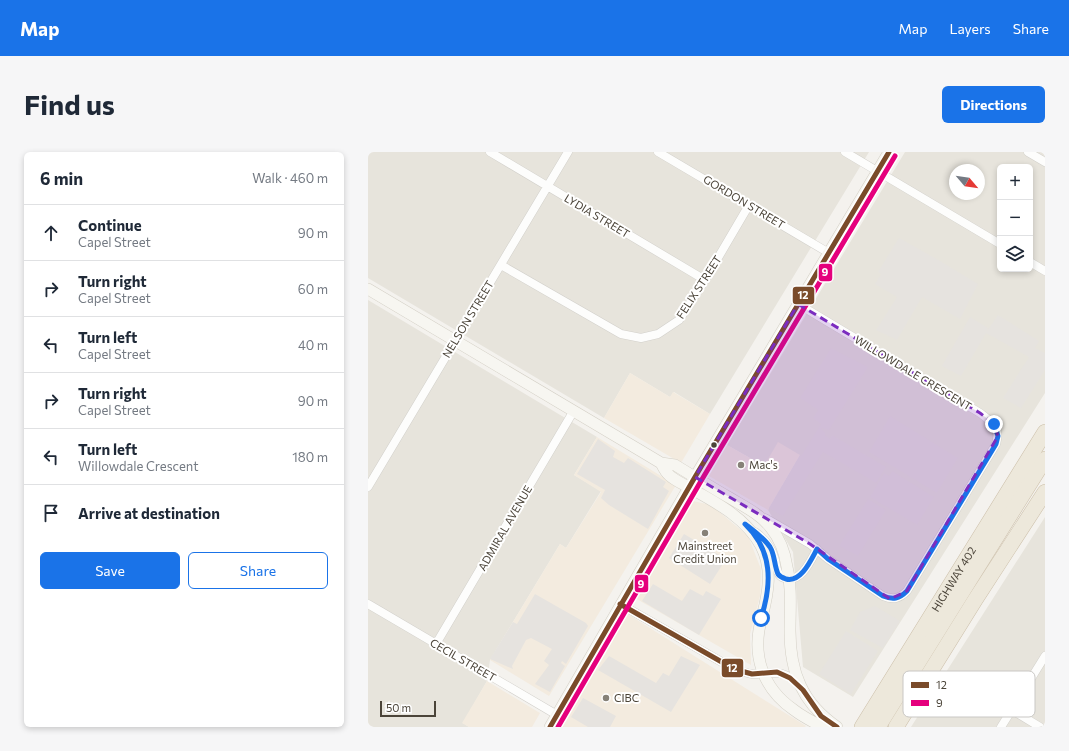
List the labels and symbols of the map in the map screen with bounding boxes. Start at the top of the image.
north arrow [949,164,985,200]
street label: GORDON STREET [701,172,787,231]
street label: LYDIA STREET [562,191,632,240]
street label: FELIX STREET [673,253,724,321]
line badge: 9 [818,263,833,282]
text: 9 [822,265,829,278]
street label: NELSON STREET [439,278,496,360]
line badge: 12 [792,286,815,305]
text: 12 [797,288,809,301]
street label: WILLOWDALE CRESCENT [852,332,974,413]
route end [985,415,1003,433]
unlabelled marker [709,440,719,450]
place label: Mac's [749,458,778,471]
marker: Mac's [736,460,746,470]
street label: ADMIRAL AVENUE [475,483,534,573]
marker: Mainstreet Credit Union [700,528,710,538]
place label: Mainstreet Credit Union [673,539,737,565]
street label: HIGHWAY 402 [928,544,978,614]
line badge: 9 [634,574,649,593]
text: 9 [638,577,645,590]
route start [752,609,770,627]
street label: CECIL STREET [428,635,499,684]
line badge: 12 [721,658,744,678]
text: 12 [726,661,738,674]
legend [903,671,1035,717]
text: 12 [936,678,947,691]
place label: CIBC [614,691,639,704]
marker: CIBC [601,693,611,703]
text: 9 [936,696,943,709]
scale bar [380,699,436,718]

